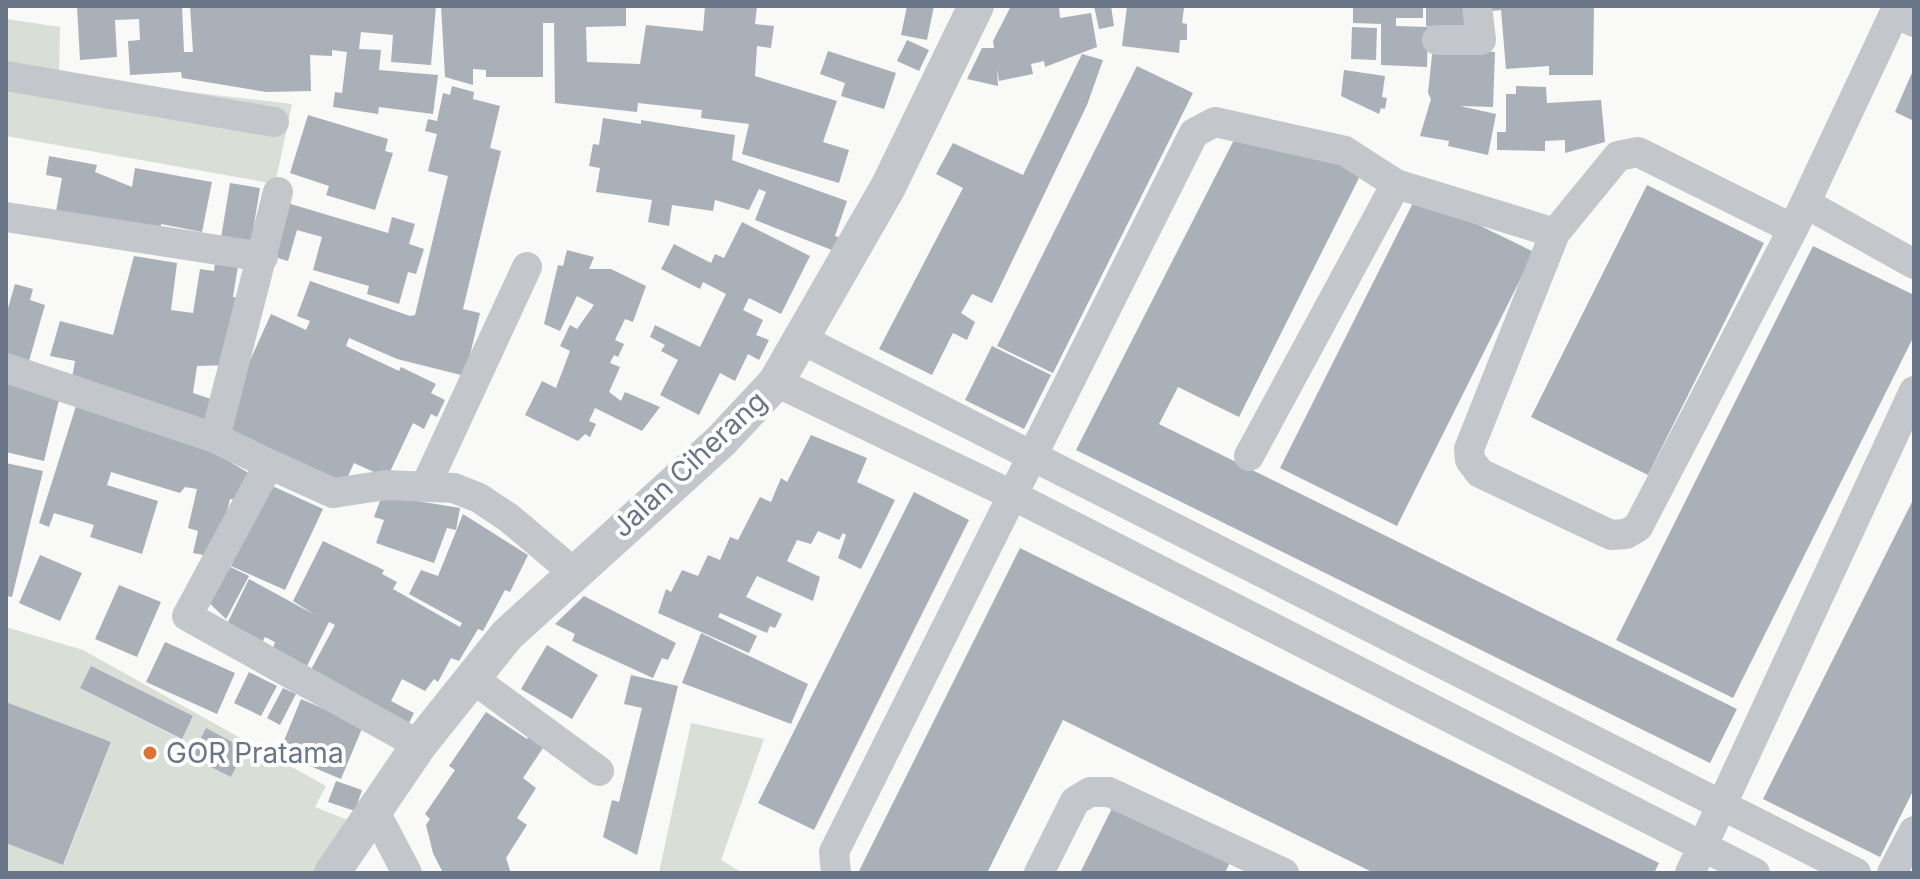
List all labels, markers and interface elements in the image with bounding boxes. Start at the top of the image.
street label: Jalan Ciherang [605,384,773,544]
place label: GOR Pratama [166,736,344,770]
marker: GOR Pratama [141,744,159,762]

